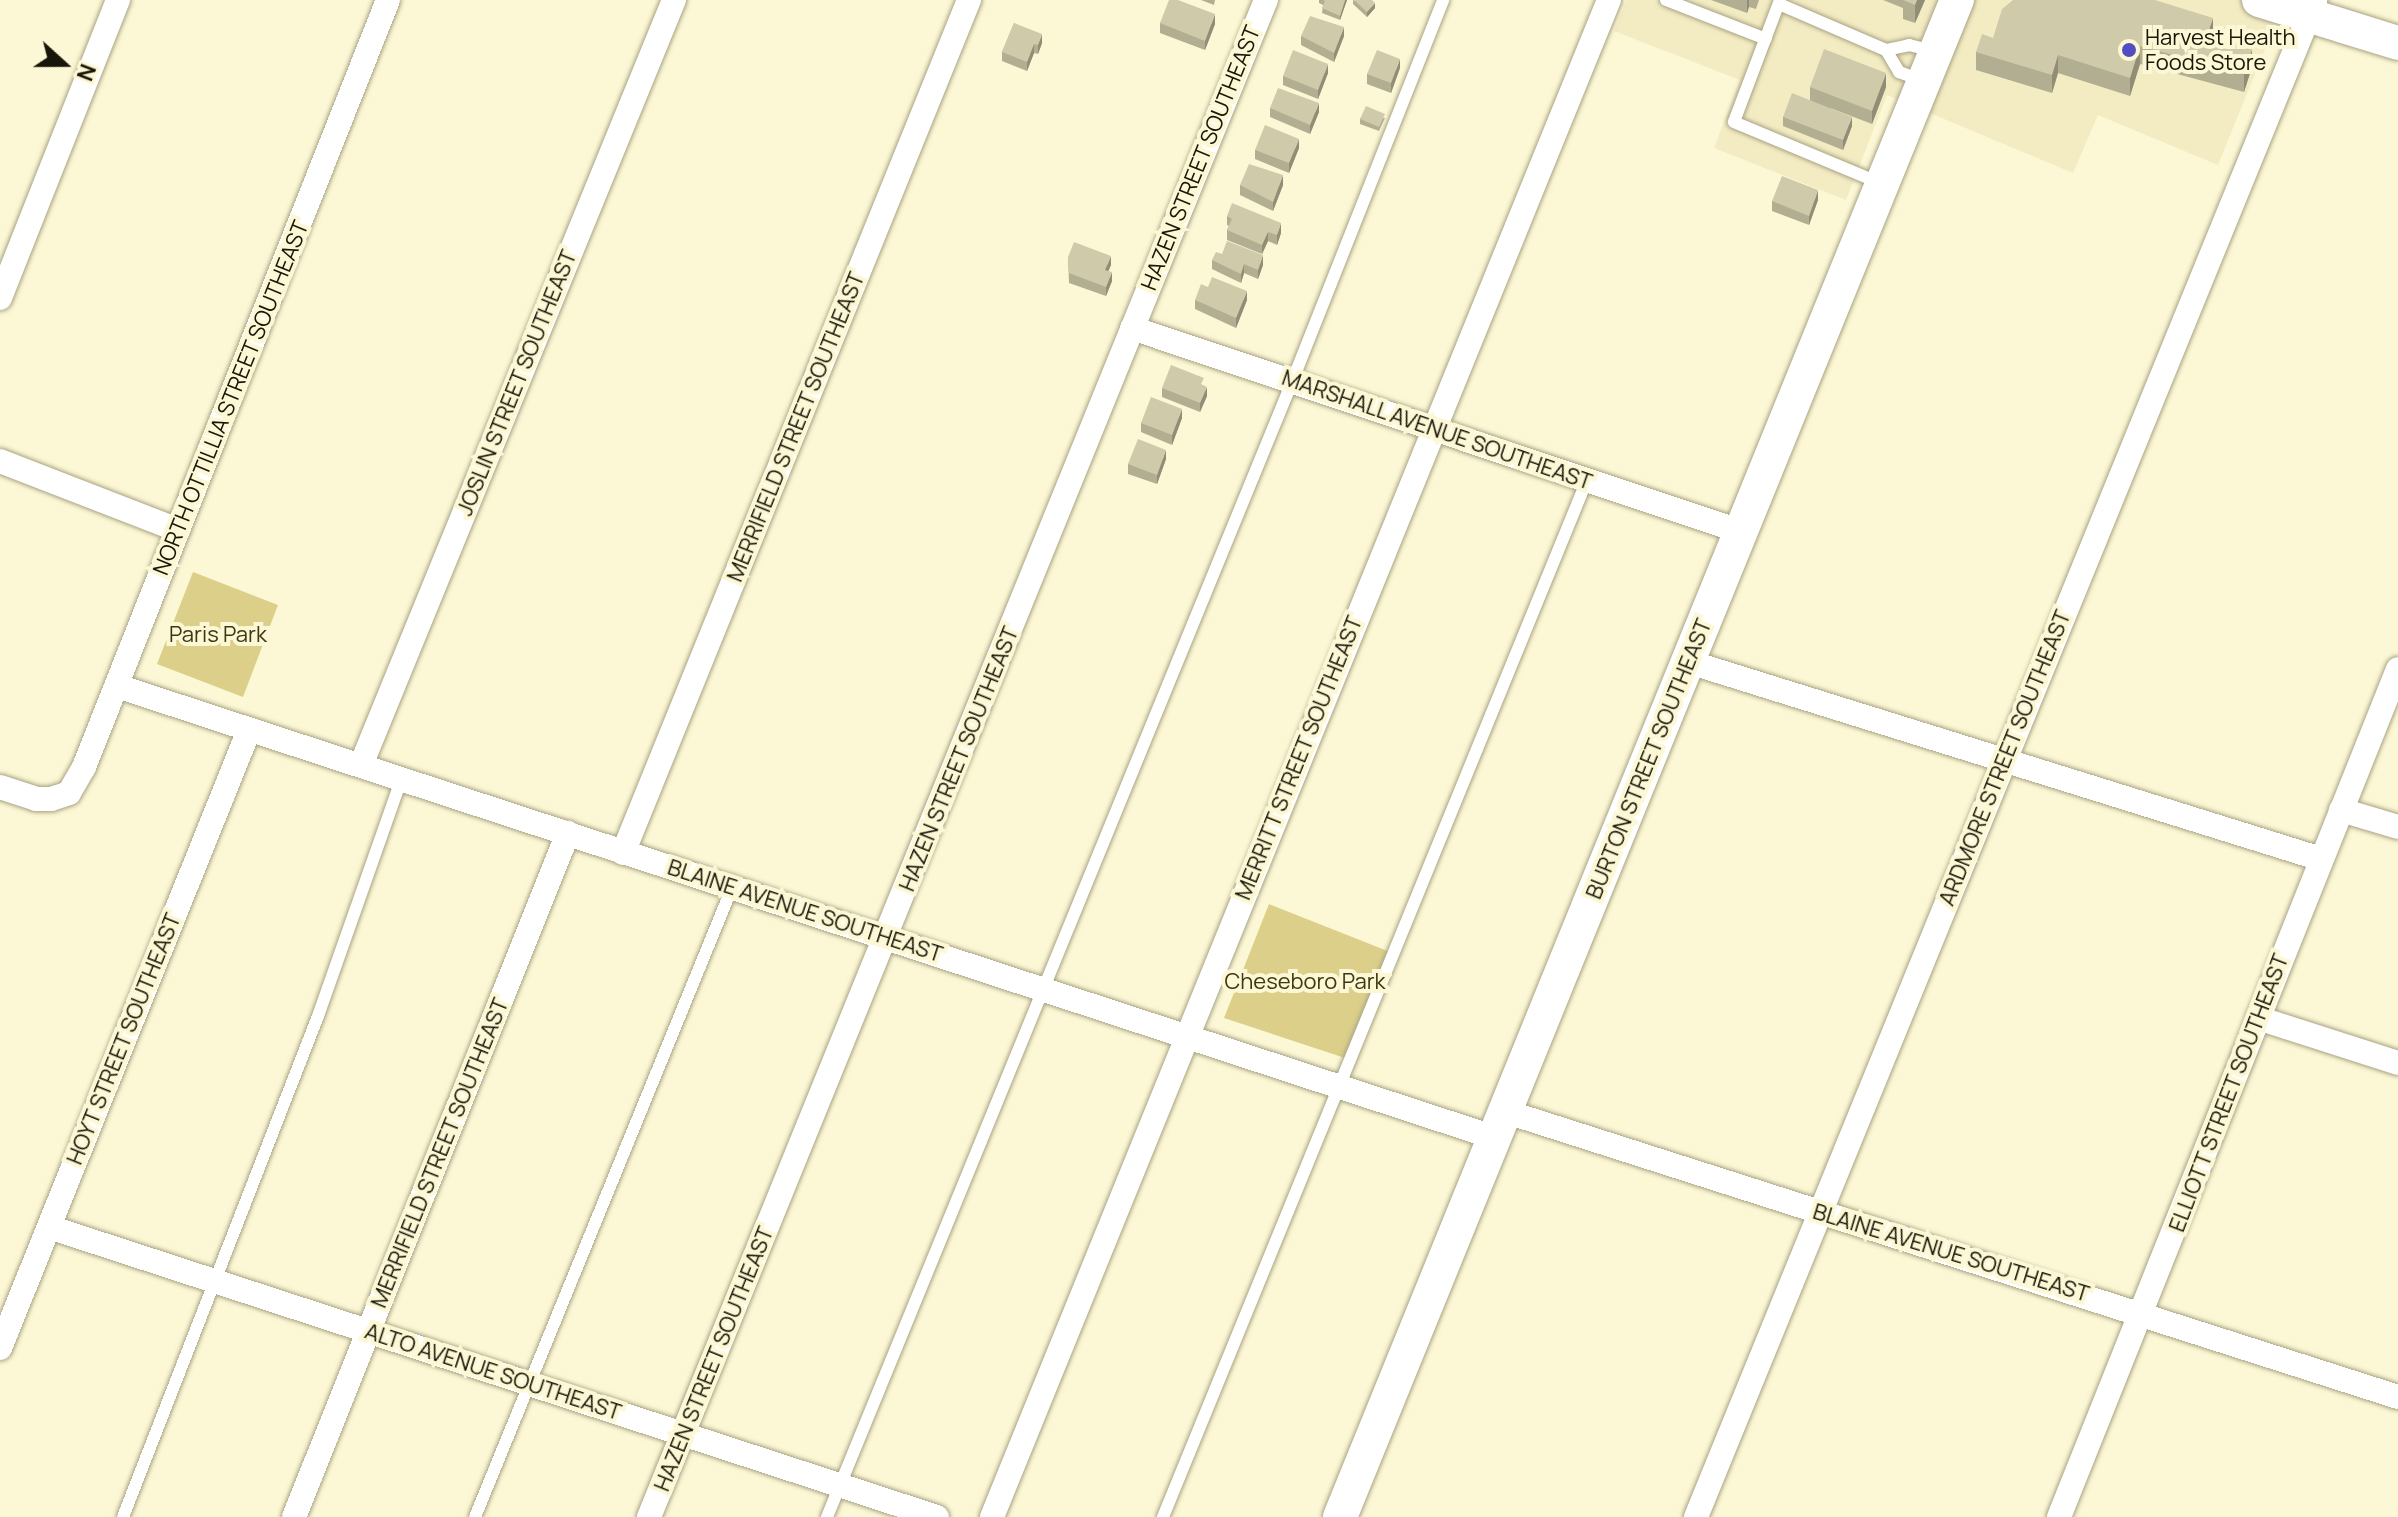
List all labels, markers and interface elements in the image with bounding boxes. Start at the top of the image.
street label: HAZEN STREET SOUTHEAST [1136,22,1266,294]
north arrow [24,24,104,104]
place label: Harvest Health Foods Store [2145,24,2296,76]
marker: Harvest Health Foods Store [2120,41,2138,59]
text: N [70,60,103,85]
street label: NORTH OTTILLIA STREET SOUTHEAST [147,217,315,579]
street label: JOSLIN STREET SOUTHEAST [451,246,583,520]
street label: MERRIFIELD STREET SOUTHEAST [722,268,870,586]
street label: MARSHALL AVENUE SOUTHEAST [1278,364,1596,496]
street label: ARDMORE STREET SOUTHEAST [1933,606,2077,910]
street label: MERRITT STREET SOUTHEAST [1230,612,1368,904]
street label: BURTON STREET SOUTHEAST [1581,615,1717,903]
park label: Paris Park [169,622,267,648]
street label: HAZEN STREET SOUTHEAST [894,623,1024,895]
street label: BLAINE AVENUE SOUTHEAST [664,854,946,968]
street label: HOYT STREET SOUTHEAST [61,909,187,1169]
street label: ELLIOTT STREET SOUTHEAST [2164,950,2294,1236]
park label: Cheseboro Park [1224,969,1386,995]
street label: MERRIFIELD STREET SOUTHEAST [366,994,514,1312]
street label: BLAINE AVENUE SOUTHEAST [1810,1198,2092,1308]
street label: HAZEN STREET SOUTHEAST [649,1223,779,1495]
street label: ALTO AVENUE SOUTHEAST [362,1318,624,1426]

